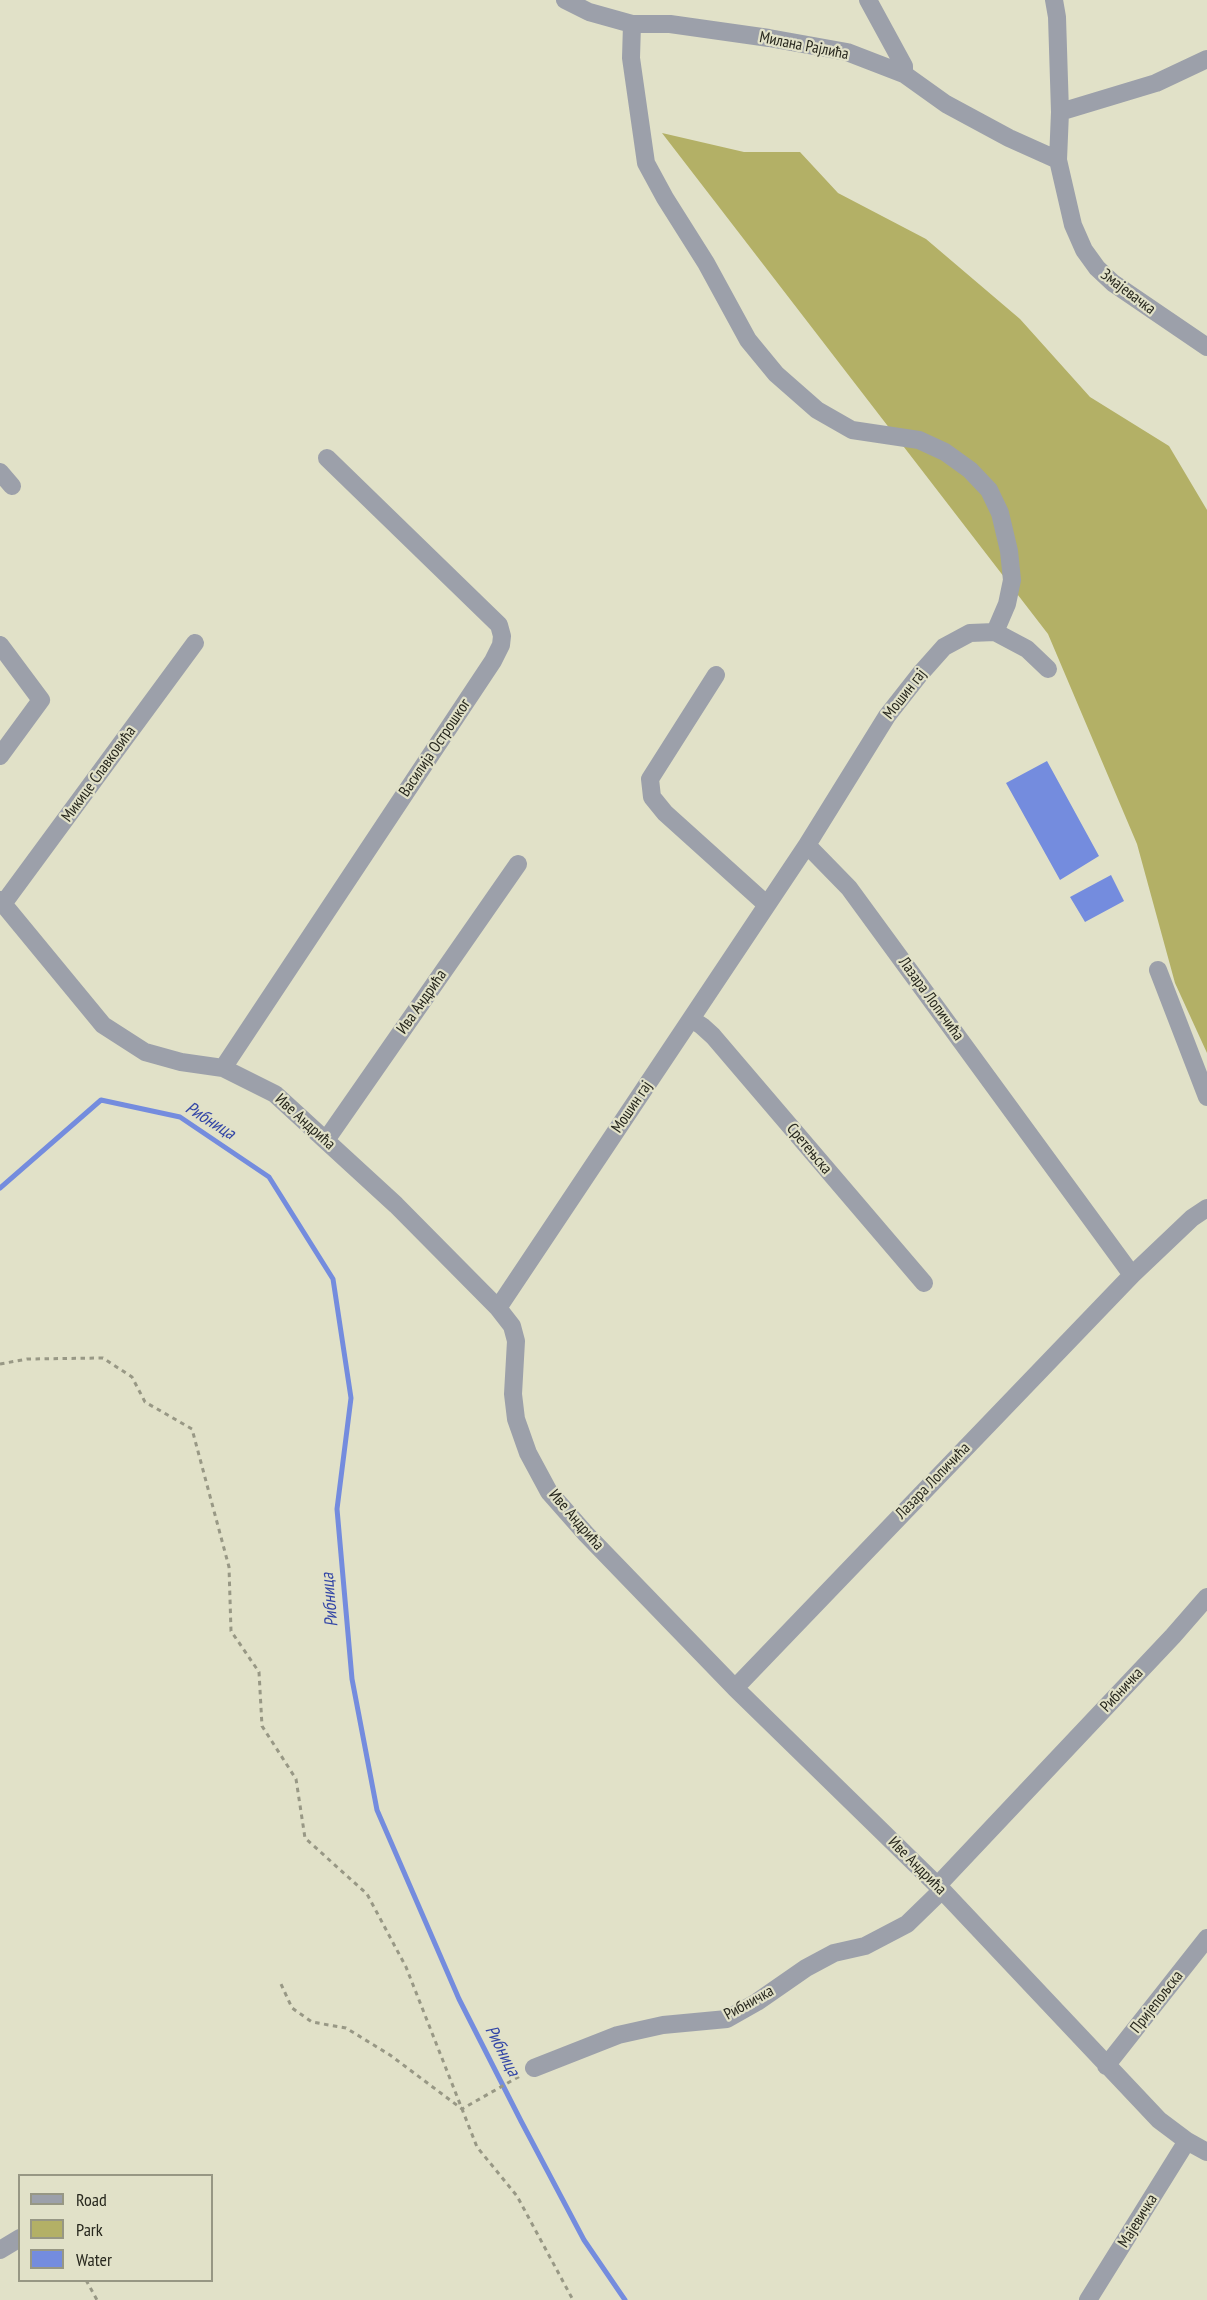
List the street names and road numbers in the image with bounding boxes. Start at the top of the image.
street label: Милана Рајлића [758,28,850,64]
street label: Змајевачка [1097,265,1159,319]
street label: Мошин гај [879,665,931,723]
street label: Василија Острошког [395,695,475,801]
street label: Микице Славковића [58,722,140,826]
street label: Лазара Лопичића [894,953,968,1045]
street label: Ива Андрића [393,966,451,1038]
street label: Мошин гај [608,1077,656,1137]
street label: Иве Андрића [271,1090,339,1154]
street label: Сретењска [782,1120,836,1178]
street label: Лазара Лопичића [892,1439,974,1523]
street label: Иве Андрића [544,1486,608,1554]
street label: Рибничка [1097,1664,1147,1716]
street label: Иве Андрића [884,1833,950,1899]
street label: Пријепољска [1127,1967,1187,2037]
street label: Рибничка [721,1982,777,2024]
street label: Мајевичка [1114,2191,1162,2251]

